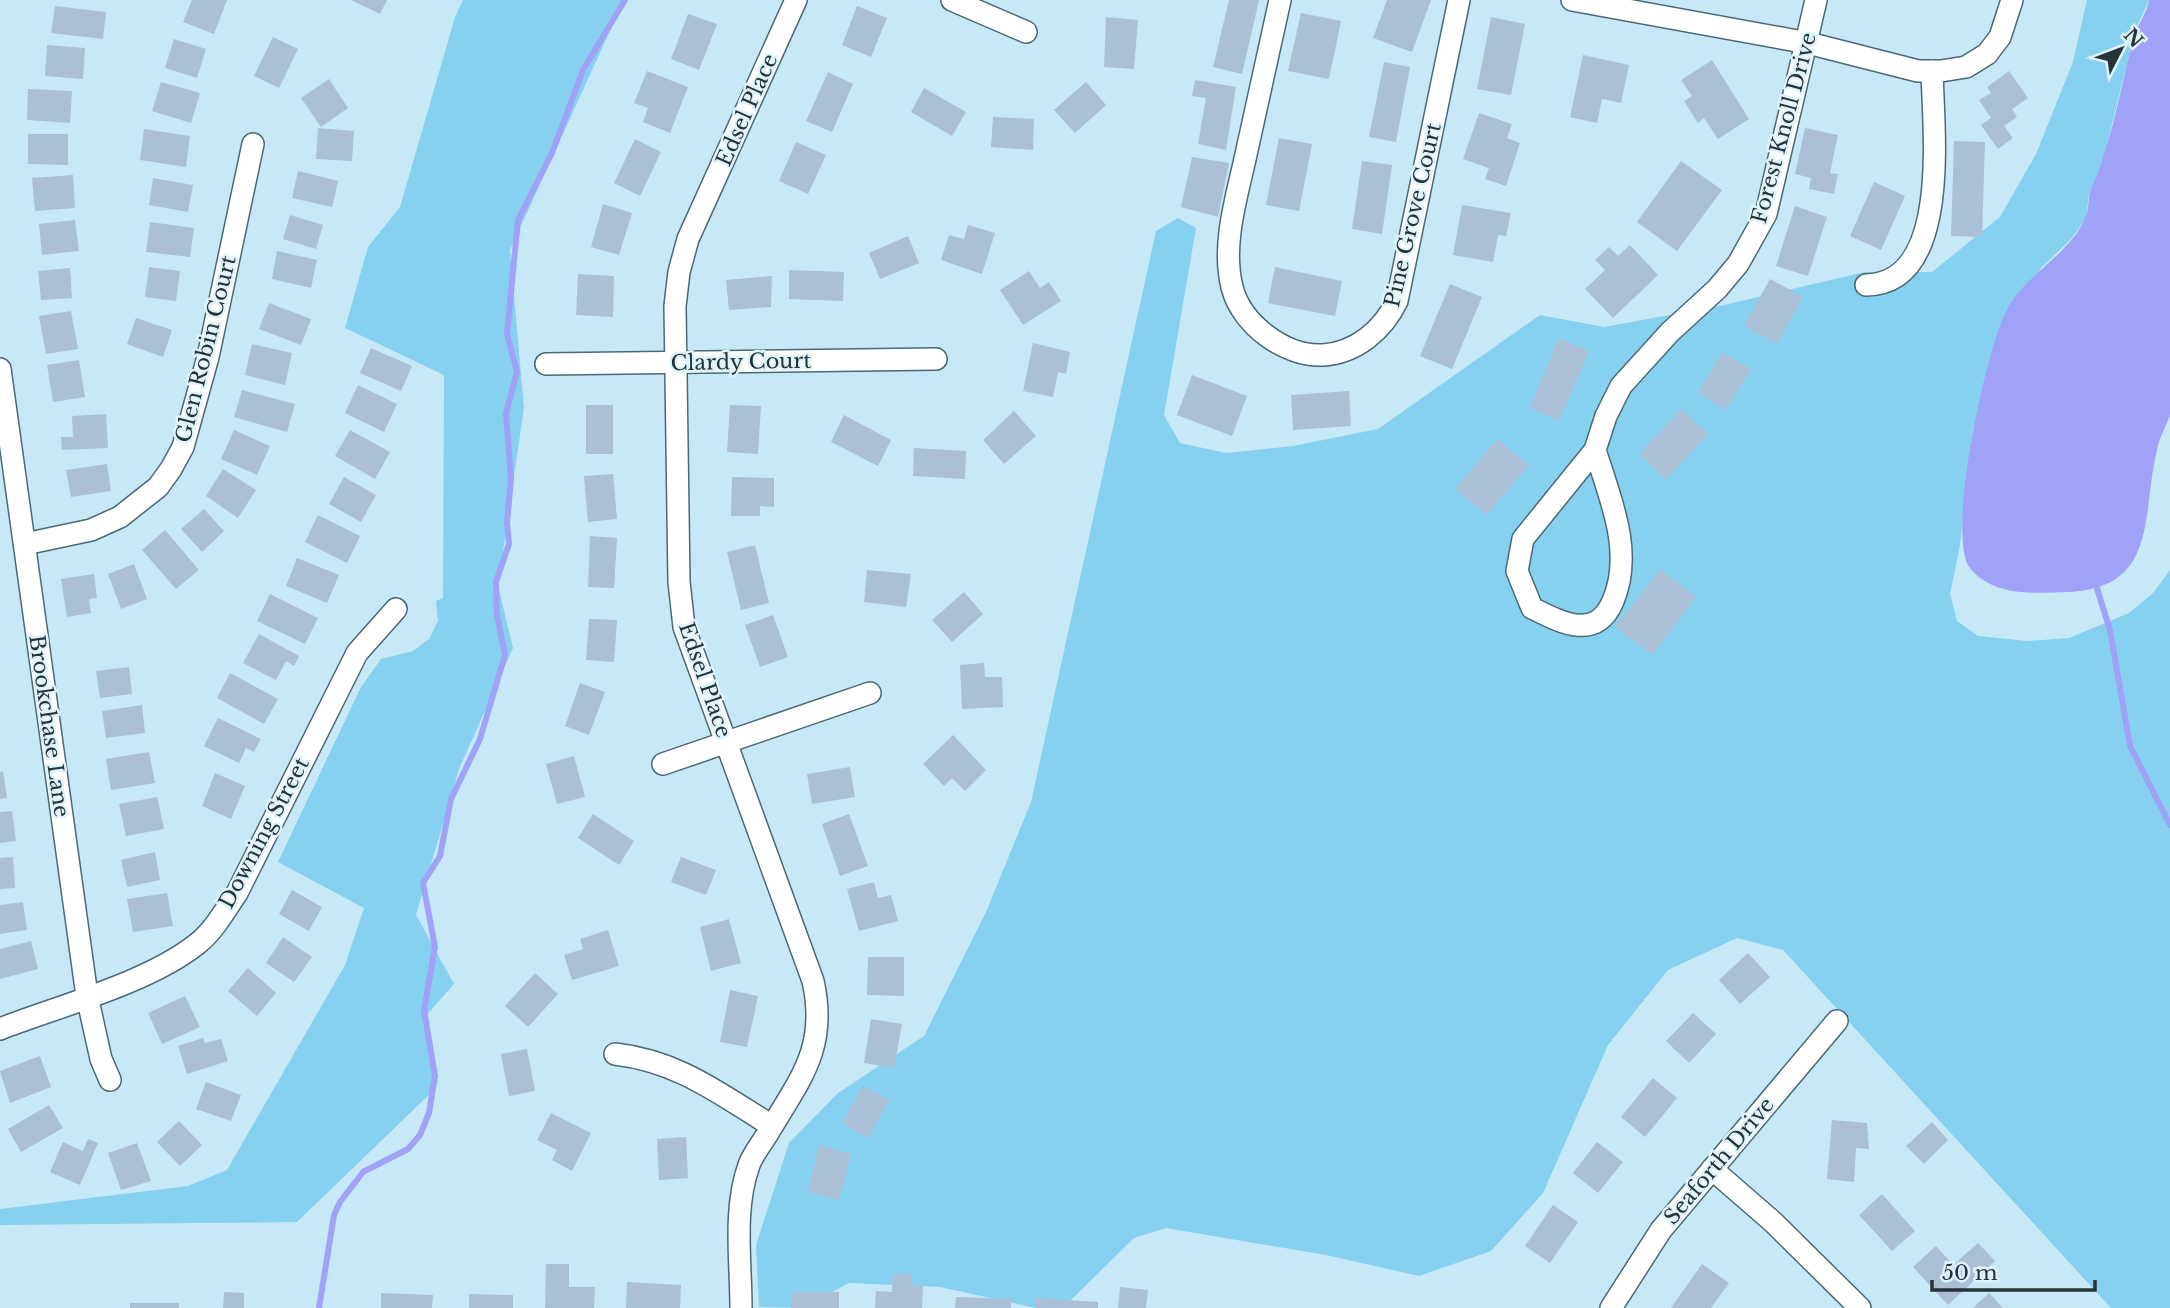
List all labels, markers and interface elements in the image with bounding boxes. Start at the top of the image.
north arrow [2086,14,2156,84]
text: N [2119,24,2148,52]
street label: Forest Knoll Drive [1746,30,1822,226]
street label: Edsel Place [711,50,783,170]
street label: Pine Grove Court [1379,120,1447,310]
street label: Glen Robin Court [170,253,242,445]
street label: Clardy Court [671,348,812,376]
street label: Edsel Place [673,619,737,741]
street label: Brookchase Lane [23,633,75,819]
street label: Downing Street [213,753,315,913]
street label: Seaforth Drive [1658,1092,1780,1230]
scale bar [1932,1248,2095,1292]
text: 50 m [1942,1260,1998,1286]

